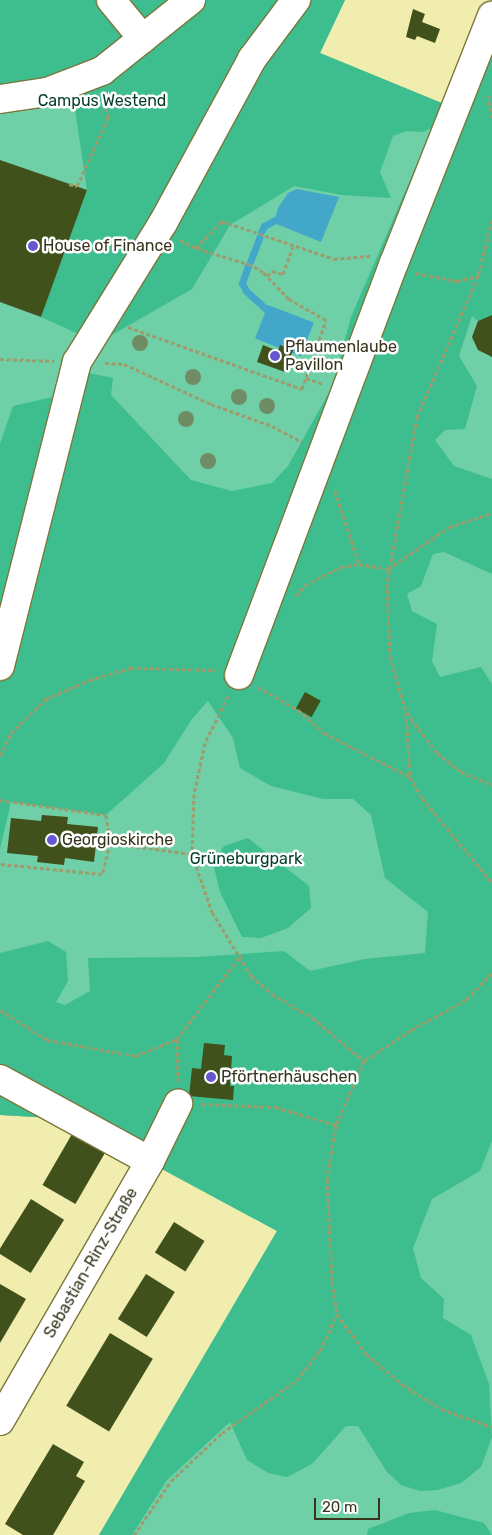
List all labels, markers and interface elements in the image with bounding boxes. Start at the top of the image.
park label: Campus Westend [38,91,166,111]
place label: House of Finance [43,236,173,256]
marker: House of Finance [27,240,39,252]
place label: Pflaumenlaube Pavillon [285,337,397,375]
marker: Pflaumenlaube Pavillon [269,350,281,362]
place label: Georgioskirche [62,830,173,850]
marker: Georgioskirche [46,834,58,846]
park label: Grüneburgpark [190,849,302,869]
place label: Pförtnerhäuschen [221,1067,357,1087]
marker: Pförtnerhäuschen [205,1071,217,1083]
street label: Sebastian-Rinz-Straße [40,1184,142,1342]
scale bar [317,1488,383,1520]
text: 20 m [322,1498,357,1516]

